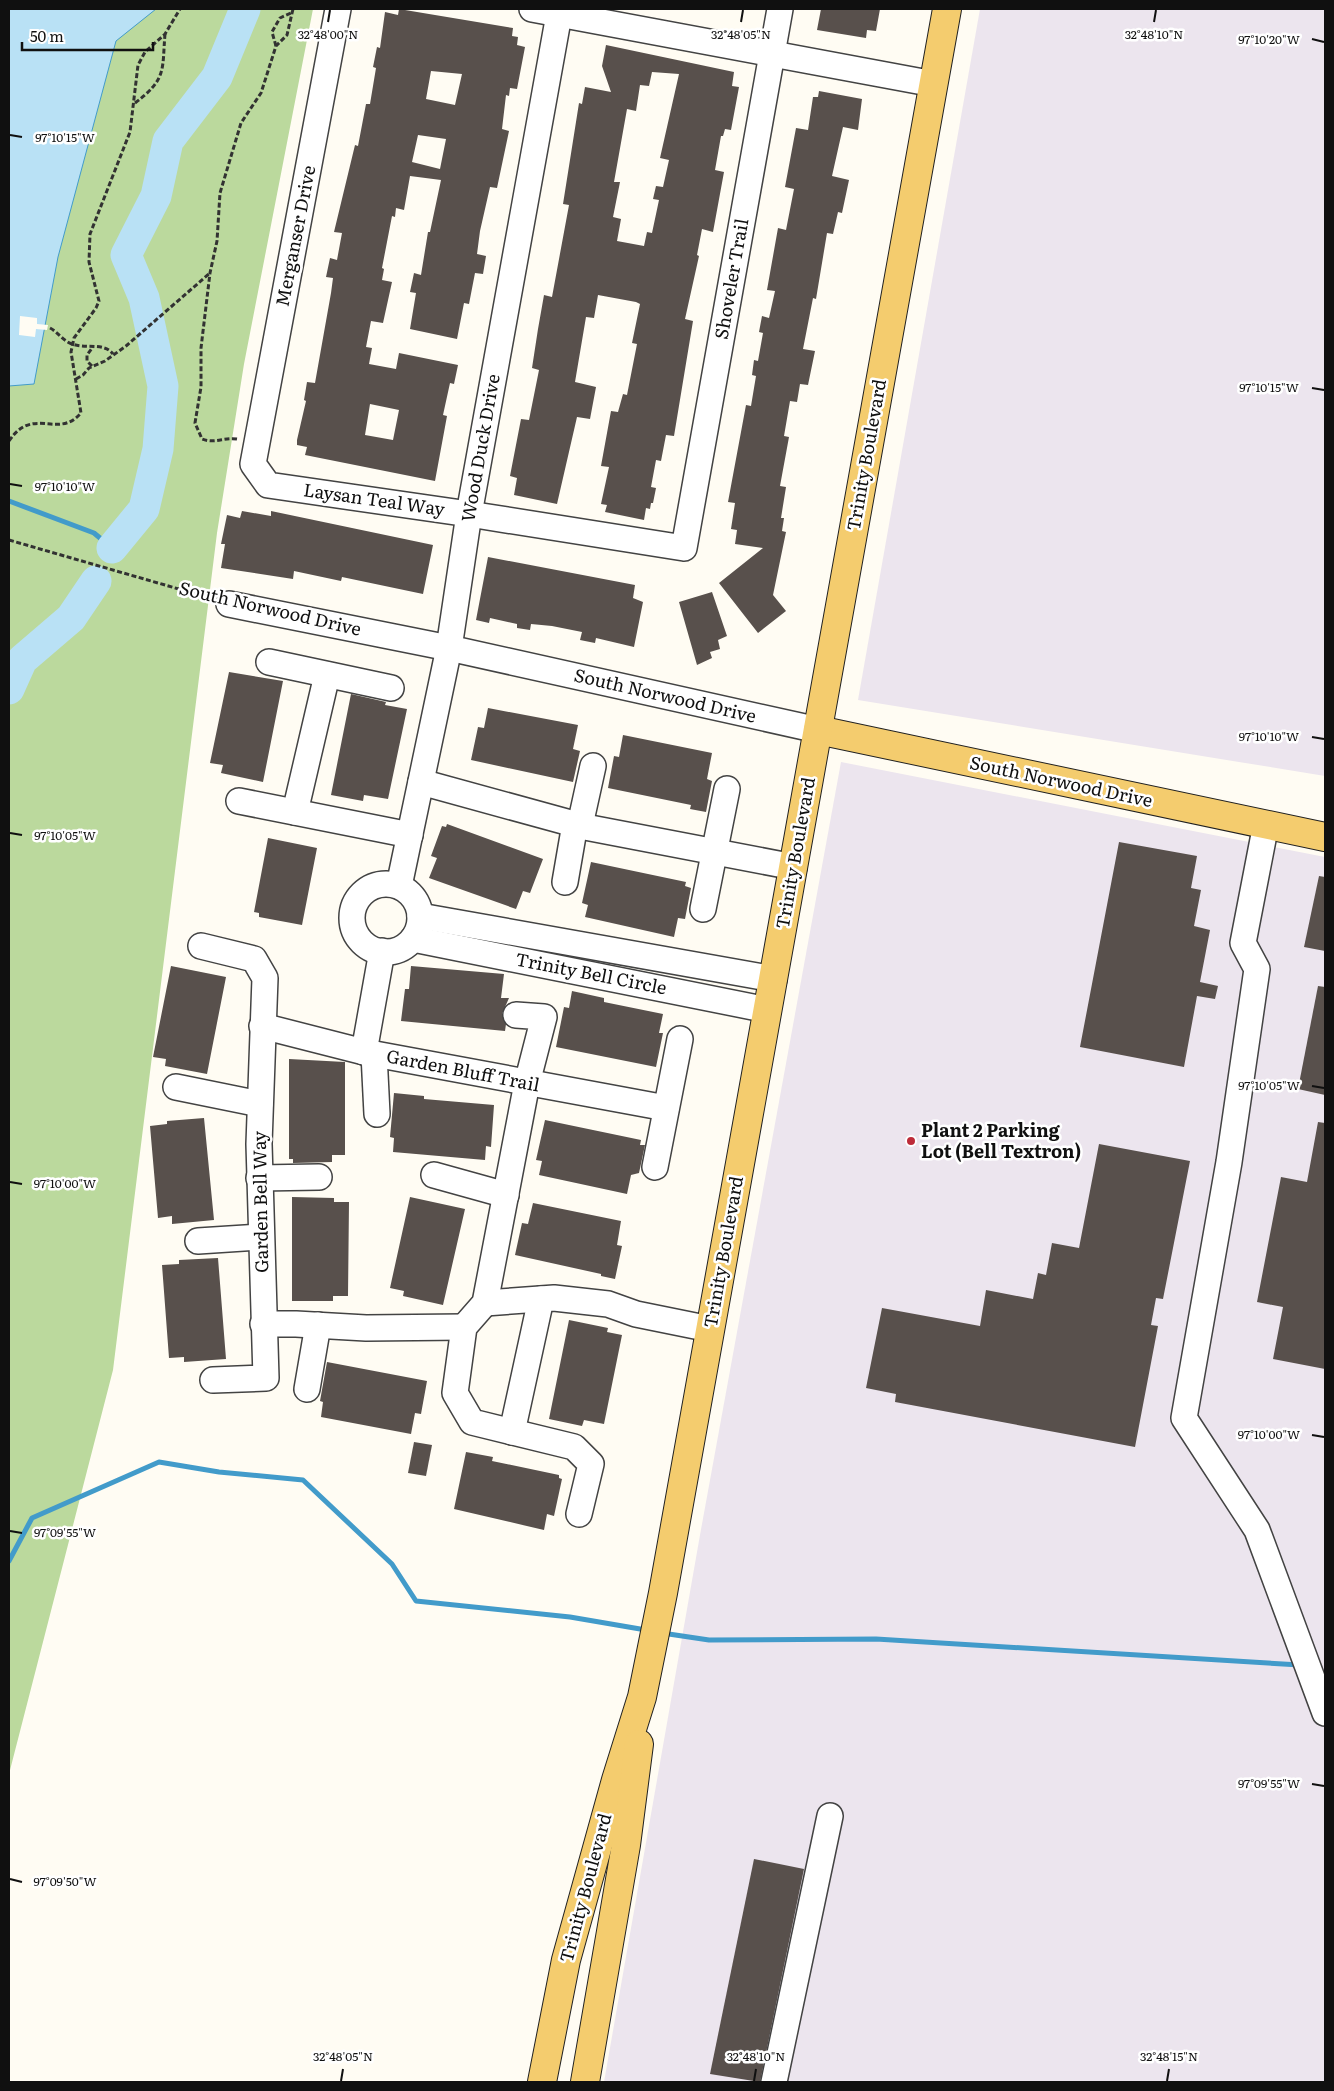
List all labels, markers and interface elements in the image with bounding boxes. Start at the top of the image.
scale bar [22,20,154,52]
text: 50 m [30,24,64,47]
text: 32°48'00"N [298,25,358,43]
text: 32°48'05"N [711,25,771,43]
text: 32°48'10"N [1125,25,1183,43]
text: 97°10'20"W [1238,30,1300,48]
text: 97°10'15"W [35,128,95,146]
street label: Merganser Drive [268,163,321,309]
street label: Shoveler Trail [707,216,754,341]
street label: Wood Duck Drive [453,372,506,524]
street label: Trinity Boulevard [839,377,892,533]
text: 97°10'15"W [1239,378,1299,396]
street label: Laysan Teal Way [302,475,447,522]
text: 97°10'10"W [35,477,95,495]
street label: South Norwood Drive [177,573,364,642]
street label: South Norwood Drive [572,660,759,729]
text: 97°10'10"W [1239,727,1299,745]
street label: South Norwood Drive [967,748,1155,813]
street label: Trinity Boulevard [768,775,821,931]
text: 97°10'05"W [34,826,96,844]
street label: Trinity Bell Circle [513,945,669,1000]
street label: Garden Bluff Trail [384,1041,542,1098]
text: 97°10'05"W [1238,1076,1300,1094]
place label: Plant 2 Parking Lot (Bell Textron) [921,1116,1081,1164]
street label: Garden Bell Way [245,1130,274,1273]
marker: Plant 2 Parking Lot (Bell Textron) [905,1135,917,1147]
text: 97°10'00"W [34,1174,96,1192]
street label: Trinity Boulevard [696,1174,749,1330]
text: 97°10'00"W [1238,1425,1300,1443]
text: 97°09'55"W [34,1523,96,1541]
text: 97°09'55"W [1238,1774,1300,1792]
street label: Trinity Boulevard [552,1810,617,1965]
text: 97°09'50"W [34,1872,97,1890]
text: 32°48'05"N [313,2047,373,2065]
text: 32°48'10"N [727,2047,785,2065]
text: 32°48'15"N [1140,2047,1198,2065]

